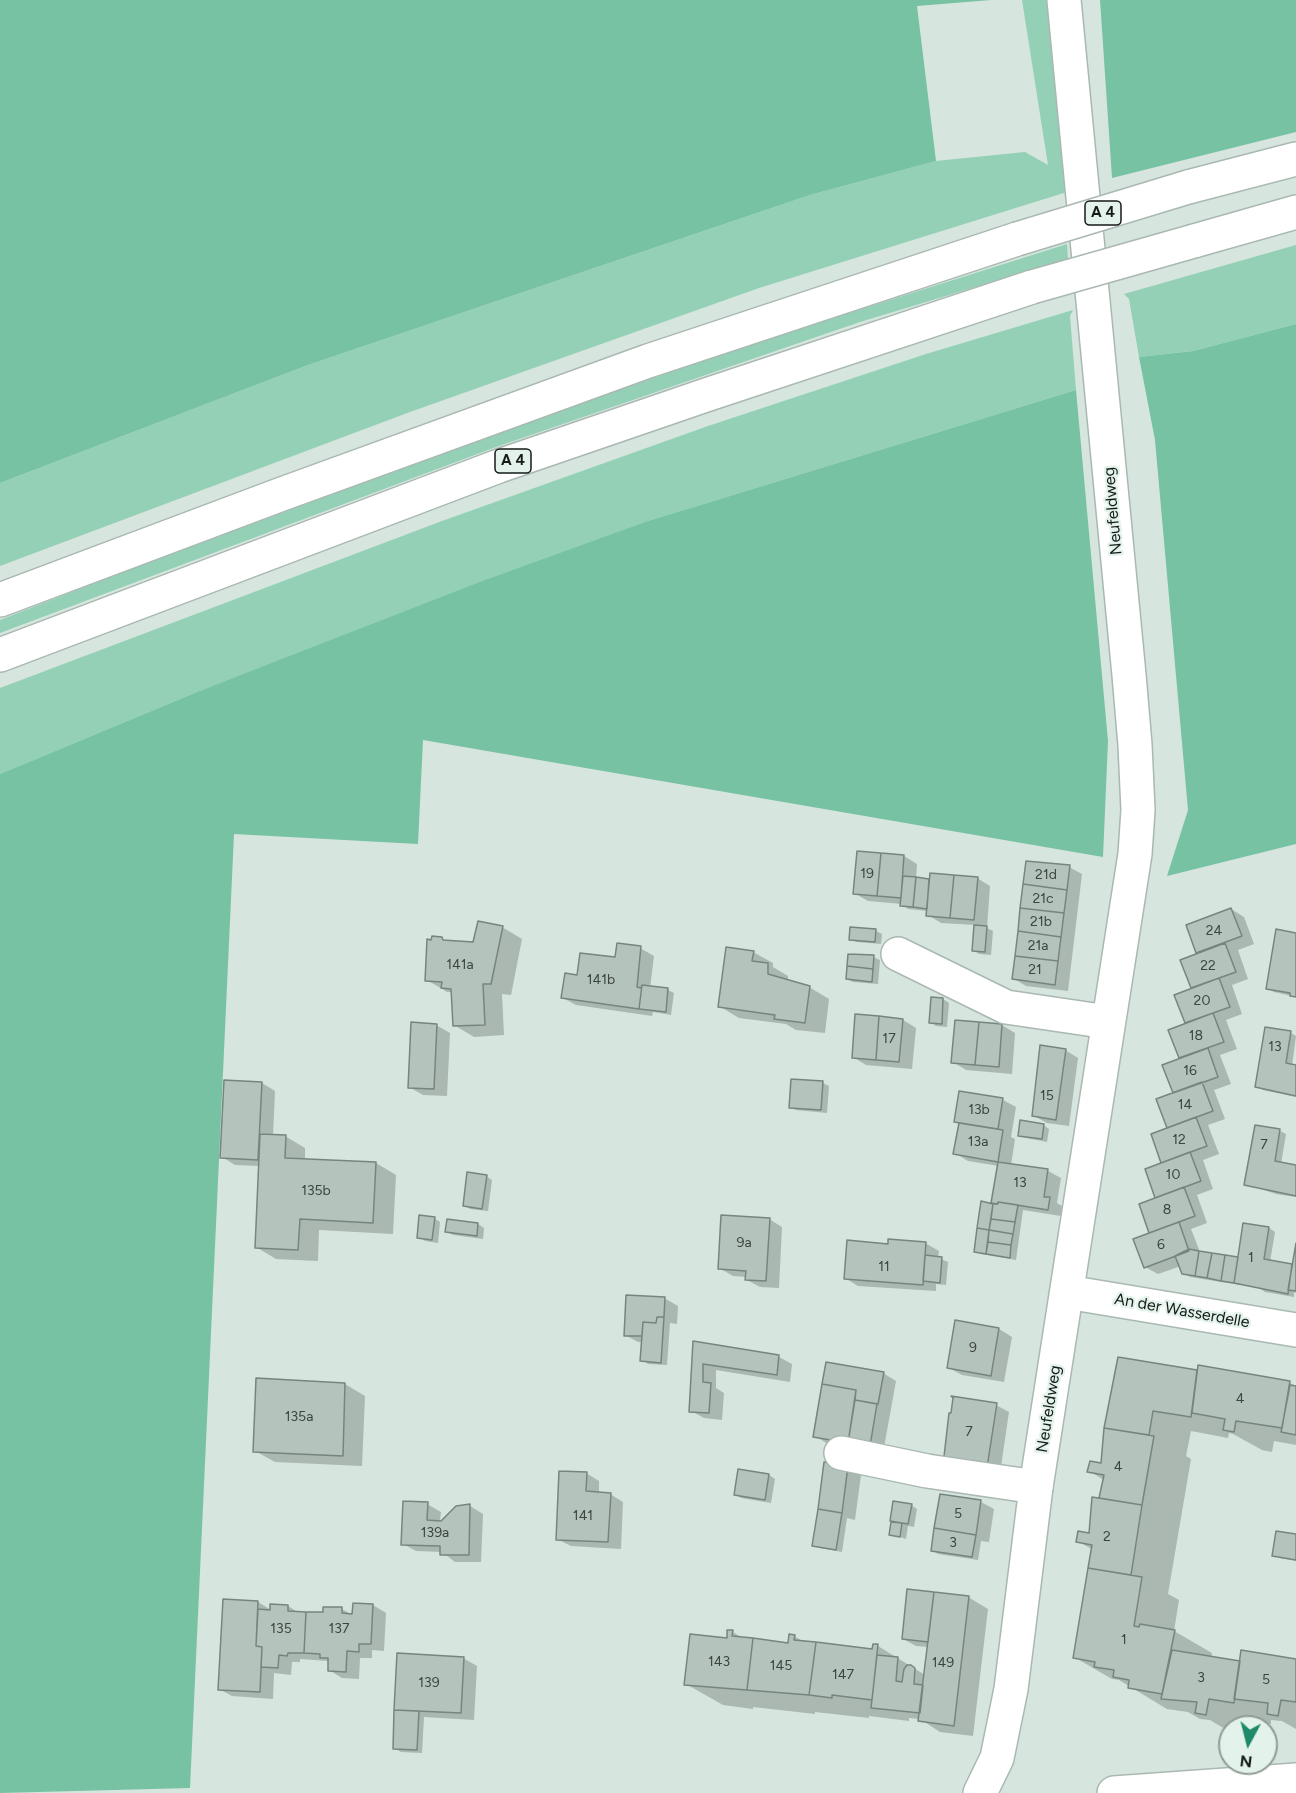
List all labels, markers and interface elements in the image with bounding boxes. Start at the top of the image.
road number: A 4 [1085,201,1121,225]
road number: A 4 [495,449,531,473]
street label: Neufeldweg [1100,466,1126,556]
house number: 19 [860,866,874,882]
house number: 21d [1035,867,1057,883]
house number: 21c [1032,891,1054,907]
house number: 21b [1030,914,1052,930]
house number: 24 [1206,923,1222,939]
house number: 21a [1028,938,1048,954]
house number: 141a [446,957,474,973]
house number: 22 [1200,958,1216,974]
house number: 21 [1028,962,1042,978]
house number: 141b [587,972,615,988]
house number: 20 [1194,993,1210,1009]
house number: 18 [1189,1028,1203,1044]
house number: 17 [882,1031,896,1047]
house number: 13 [1268,1039,1282,1055]
house number: 16 [1183,1063,1197,1079]
house number: 15 [1040,1088,1054,1104]
house number: 14 [1178,1097,1192,1113]
house number: 13b [968,1102,990,1118]
house number: 12 [1172,1132,1186,1148]
house number: 13a [968,1134,988,1150]
house number: 7 [1260,1137,1268,1153]
house number: 10 [1166,1167,1180,1183]
house number: 13 [1013,1175,1027,1191]
house number: 135b [301,1183,331,1199]
house number: 8 [1163,1202,1171,1218]
house number: 9a [736,1235,752,1251]
house number: 6 [1157,1237,1165,1253]
house number: 1 [1248,1250,1254,1266]
house number: 11 [878,1259,890,1275]
street label: An der Wasserdelle [1113,1290,1251,1332]
house number: 9 [969,1340,977,1356]
street label: Neufeldweg [1033,1364,1065,1454]
house number: 4 [1236,1391,1244,1407]
house number: 135a [285,1409,313,1425]
house number: 7 [965,1424,973,1440]
house number: 4 [1114,1459,1122,1475]
house number: 5 [954,1506,962,1522]
house number: 141 [573,1508,593,1524]
house number: 139a [421,1525,449,1541]
house number: 2 [1103,1529,1111,1545]
house number: 3 [949,1535,957,1551]
house number: 135 [270,1621,292,1637]
house number: 137 [329,1621,349,1637]
house number: 1 [1121,1632,1127,1648]
house number: 143 [708,1654,730,1670]
house number: 149 [932,1655,954,1671]
house number: 145 [770,1658,792,1674]
house number: 147 [832,1667,854,1683]
house number: 3 [1197,1670,1205,1686]
house number: 5 [1262,1672,1270,1688]
house number: 139 [418,1675,440,1691]
north arrow [1218,1715,1278,1775]
text: N [1239,1751,1253,1772]

